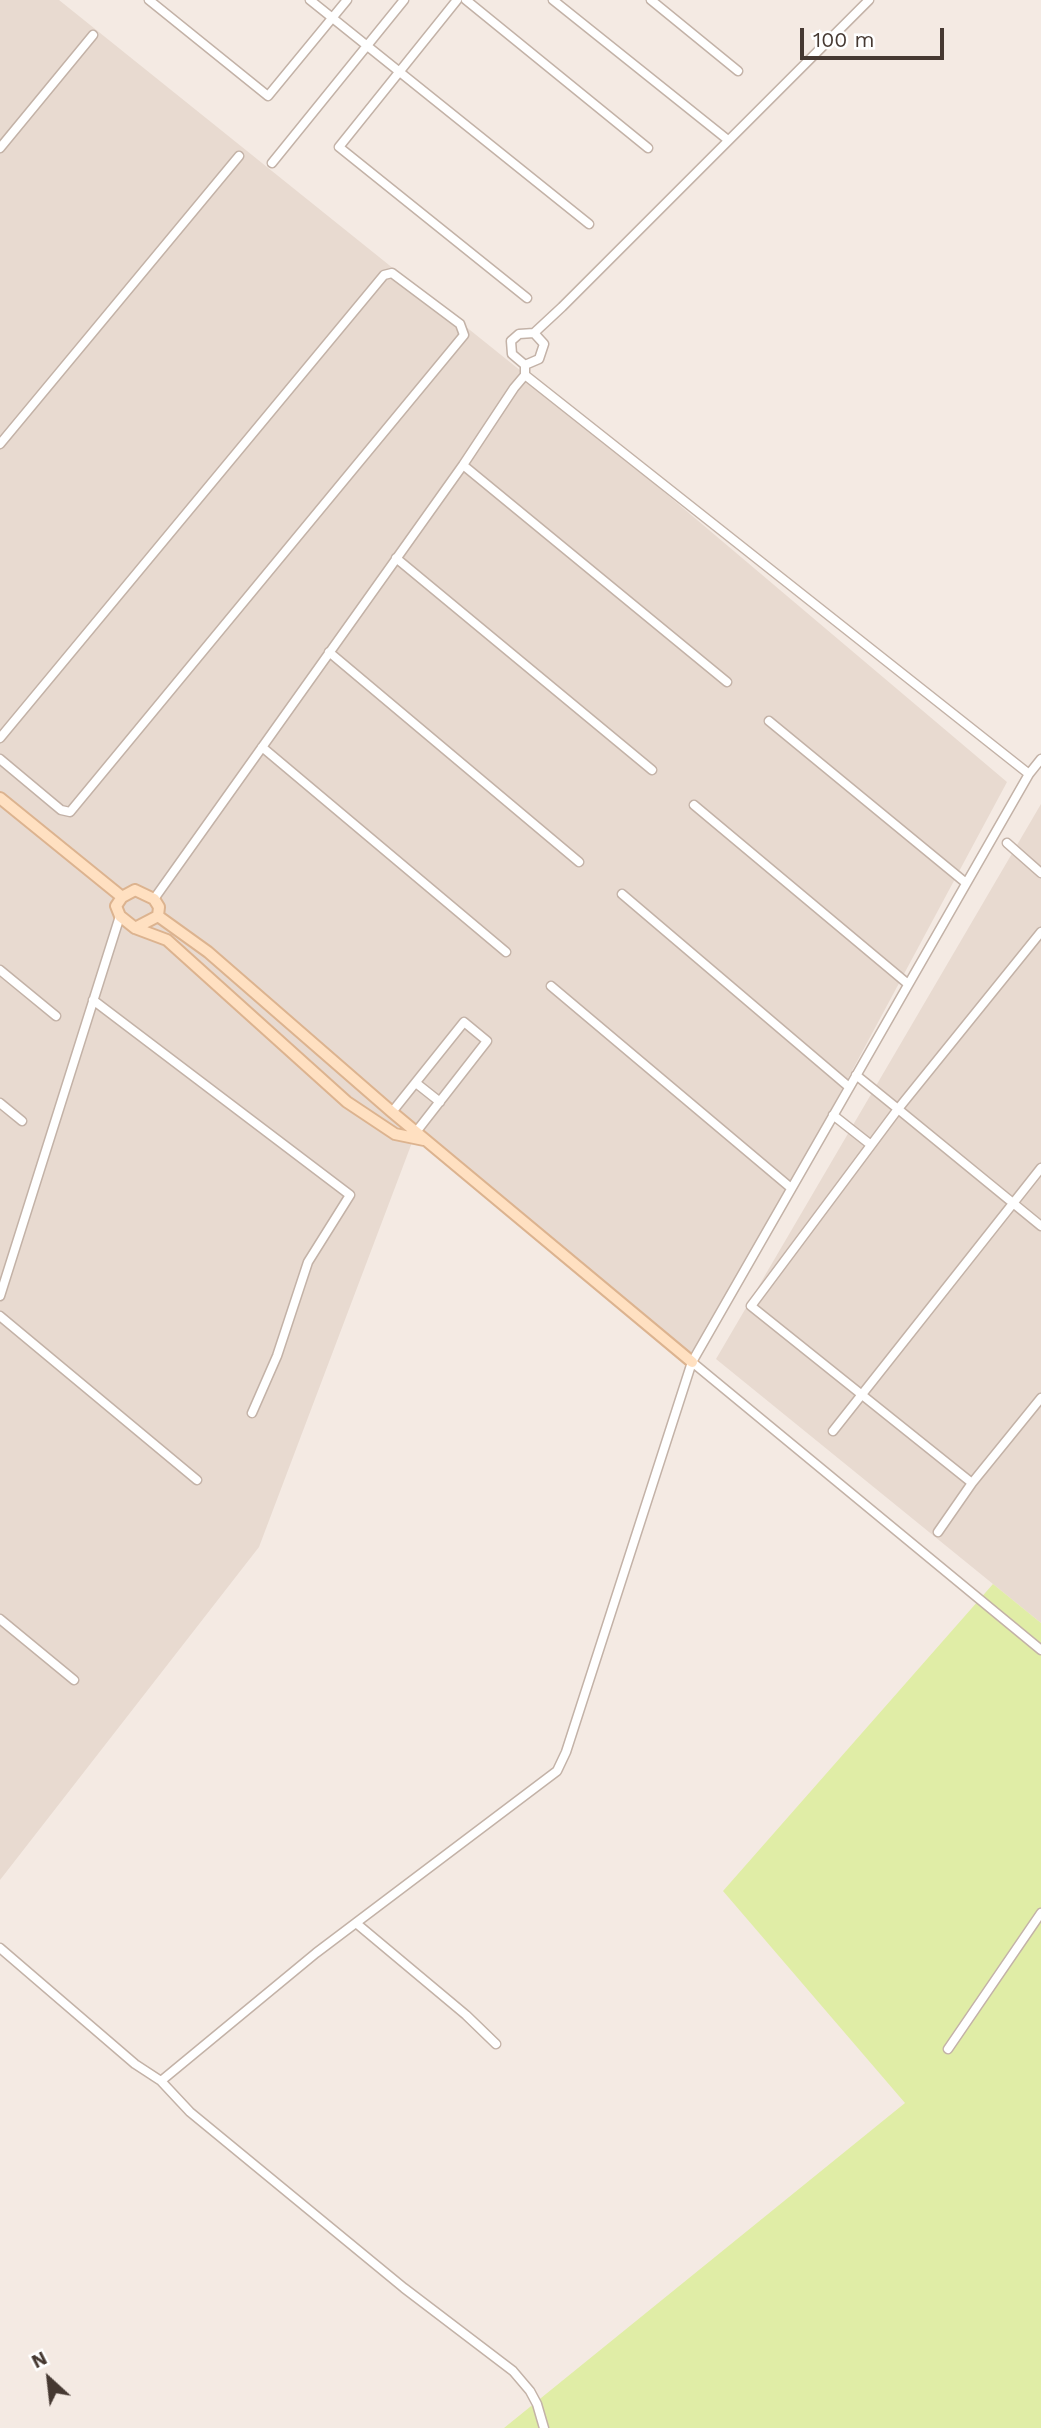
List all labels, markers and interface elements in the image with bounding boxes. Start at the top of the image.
scale bar [803,14,946,58]
text: 100 m [813,27,875,52]
north arrow [14,2344,84,2414]
text: N [28,2346,51,2373]

